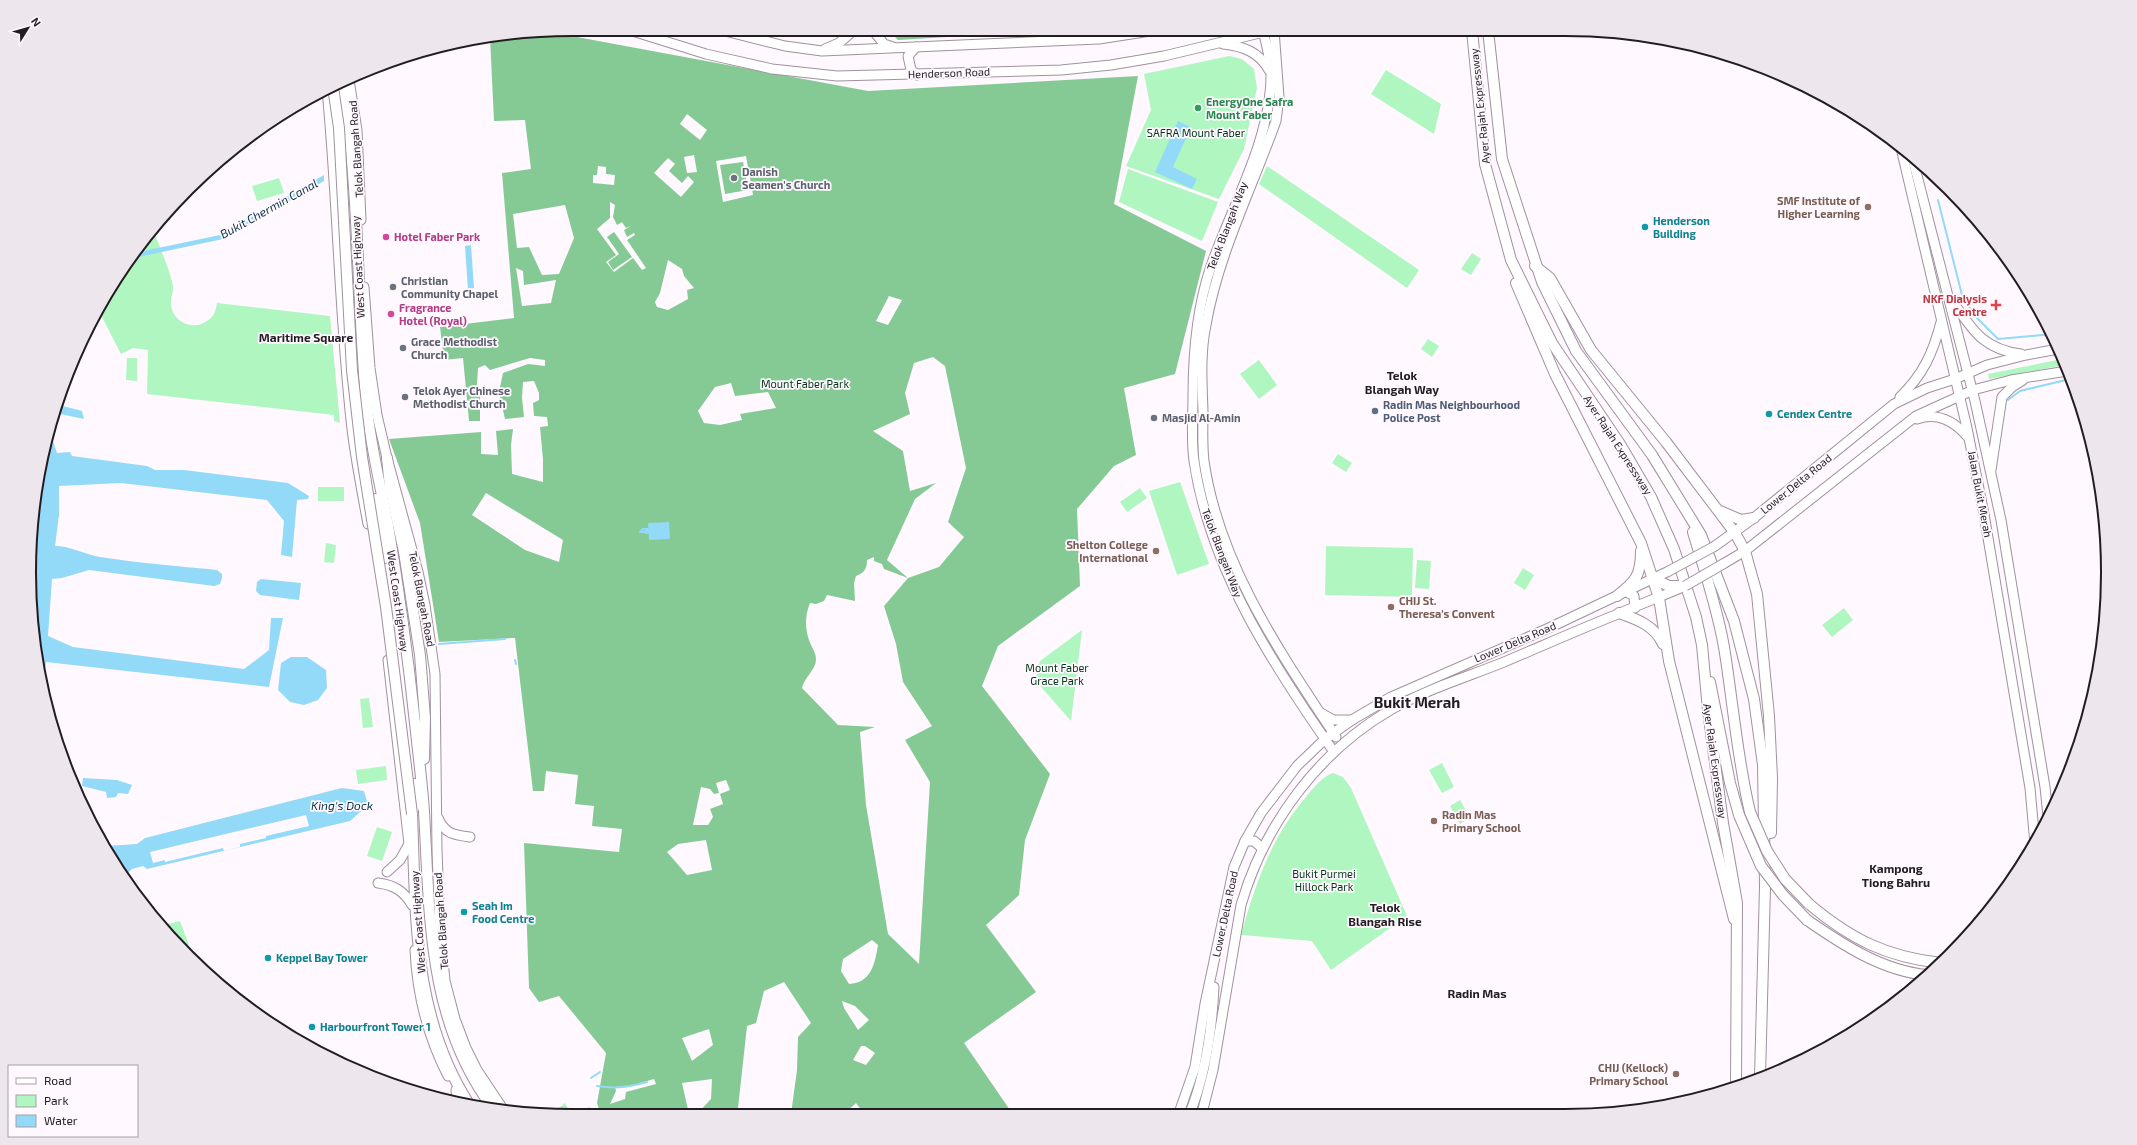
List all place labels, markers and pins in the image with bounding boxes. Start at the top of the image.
place label: EnergyOne Safra Mount Faber [1206,95,1293,121]
marker: EnergyOne Safra Mount Faber [1193,103,1203,113]
place label: Danish Seamen's Church [742,165,830,191]
marker: Danish Seamen's Church [729,173,739,183]
place label: SMF Institute of Higher Learning [1777,194,1861,220]
marker: SMF Institute of Higher Learning [1863,202,1873,212]
place label: Henderson Building [1653,214,1710,240]
marker: Henderson Building [1640,222,1650,232]
place label: Hotel Faber Park [394,230,481,243]
marker: Hotel Faber Park [381,232,391,242]
place label: Christian Community Chapel [401,274,499,301]
marker: Christian Community Chapel [388,282,398,292]
place label: NKF Dialysis Centre [1923,292,1987,318]
marker: NKF Dialysis Centre [1990,299,2002,311]
place label: Fragrance Hotel (Royal) [399,301,467,328]
marker: Fragrance Hotel (Royal) [386,309,396,319]
place label: Grace Methodist Church [411,335,497,361]
marker: Grace Methodist Church [398,343,408,353]
place label: Telok Ayer Chinese Methodist Church [413,384,510,410]
marker: Telok Ayer Chinese Methodist Church [400,392,410,402]
place label: Radin Mas Neighbourhood Police Post [1383,398,1520,424]
marker: Radin Mas Neighbourhood Police Post [1370,406,1380,416]
place label: Cendex Centre [1777,407,1852,420]
marker: Cendex Centre [1764,409,1774,419]
place label: Masjid Al-Amin [1162,411,1241,425]
marker: Masjid Al-Amin [1149,413,1159,423]
place label: Shelton College International [1066,538,1148,564]
marker: Shelton College International [1151,546,1161,556]
place label: CHIJ St. Theresa's Convent [1399,594,1495,620]
marker: CHIJ St. Theresa's Convent [1386,602,1396,612]
place label: Radin Mas Primary School [1442,808,1521,835]
marker: Radin Mas Primary School [1429,816,1439,826]
place label: Seah Im Food Centre [472,899,534,925]
marker: Seah Im Food Centre [459,907,469,917]
place label: Keppel Bay Tower [276,951,368,965]
marker: Keppel Bay Tower [263,953,273,963]
place label: Harbourfront Tower 1 [320,1020,431,1033]
marker: Harbourfront Tower 1 [307,1022,317,1032]
place label: CHIJ (Kellock) Primary School [1589,1061,1668,1088]
marker: CHIJ (Kellock) Primary School [1671,1069,1681,1079]

